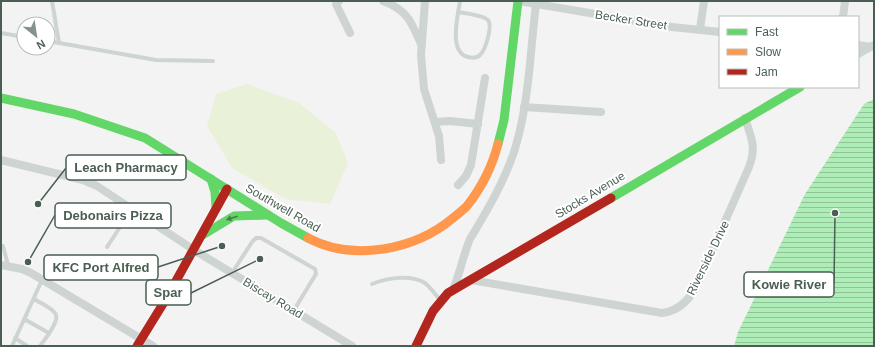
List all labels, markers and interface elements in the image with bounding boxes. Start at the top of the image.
street label: Becker Street [594,7,669,33]
north arrow [16,16,56,56]
legend [719,16,859,88]
text: Fast [755,25,779,39]
text: N [35,37,47,52]
text: Slow [755,45,781,59]
text: Jam [755,65,778,79]
callout: Leach Pharmacy [66,155,186,180]
text: Leach Pharmacy [74,160,178,175]
street label: Stocks Avenue [552,168,628,221]
street label: Southwell Road [243,181,323,235]
callout: Debonairs Pizza [55,203,171,228]
text: Debonairs Pizza [63,208,164,223]
one-way arrow [226,215,238,221]
street label: Riverside Drive [684,218,732,298]
callout: KFC Port Alfred [44,255,158,280]
text: KFC Port Alfred [52,260,150,275]
callout: Kowie River [744,272,834,297]
street label: Biscay Road [241,275,305,321]
text: Kowie River [752,277,826,292]
callout: Spar [146,280,191,305]
text: Spar [154,285,182,300]

